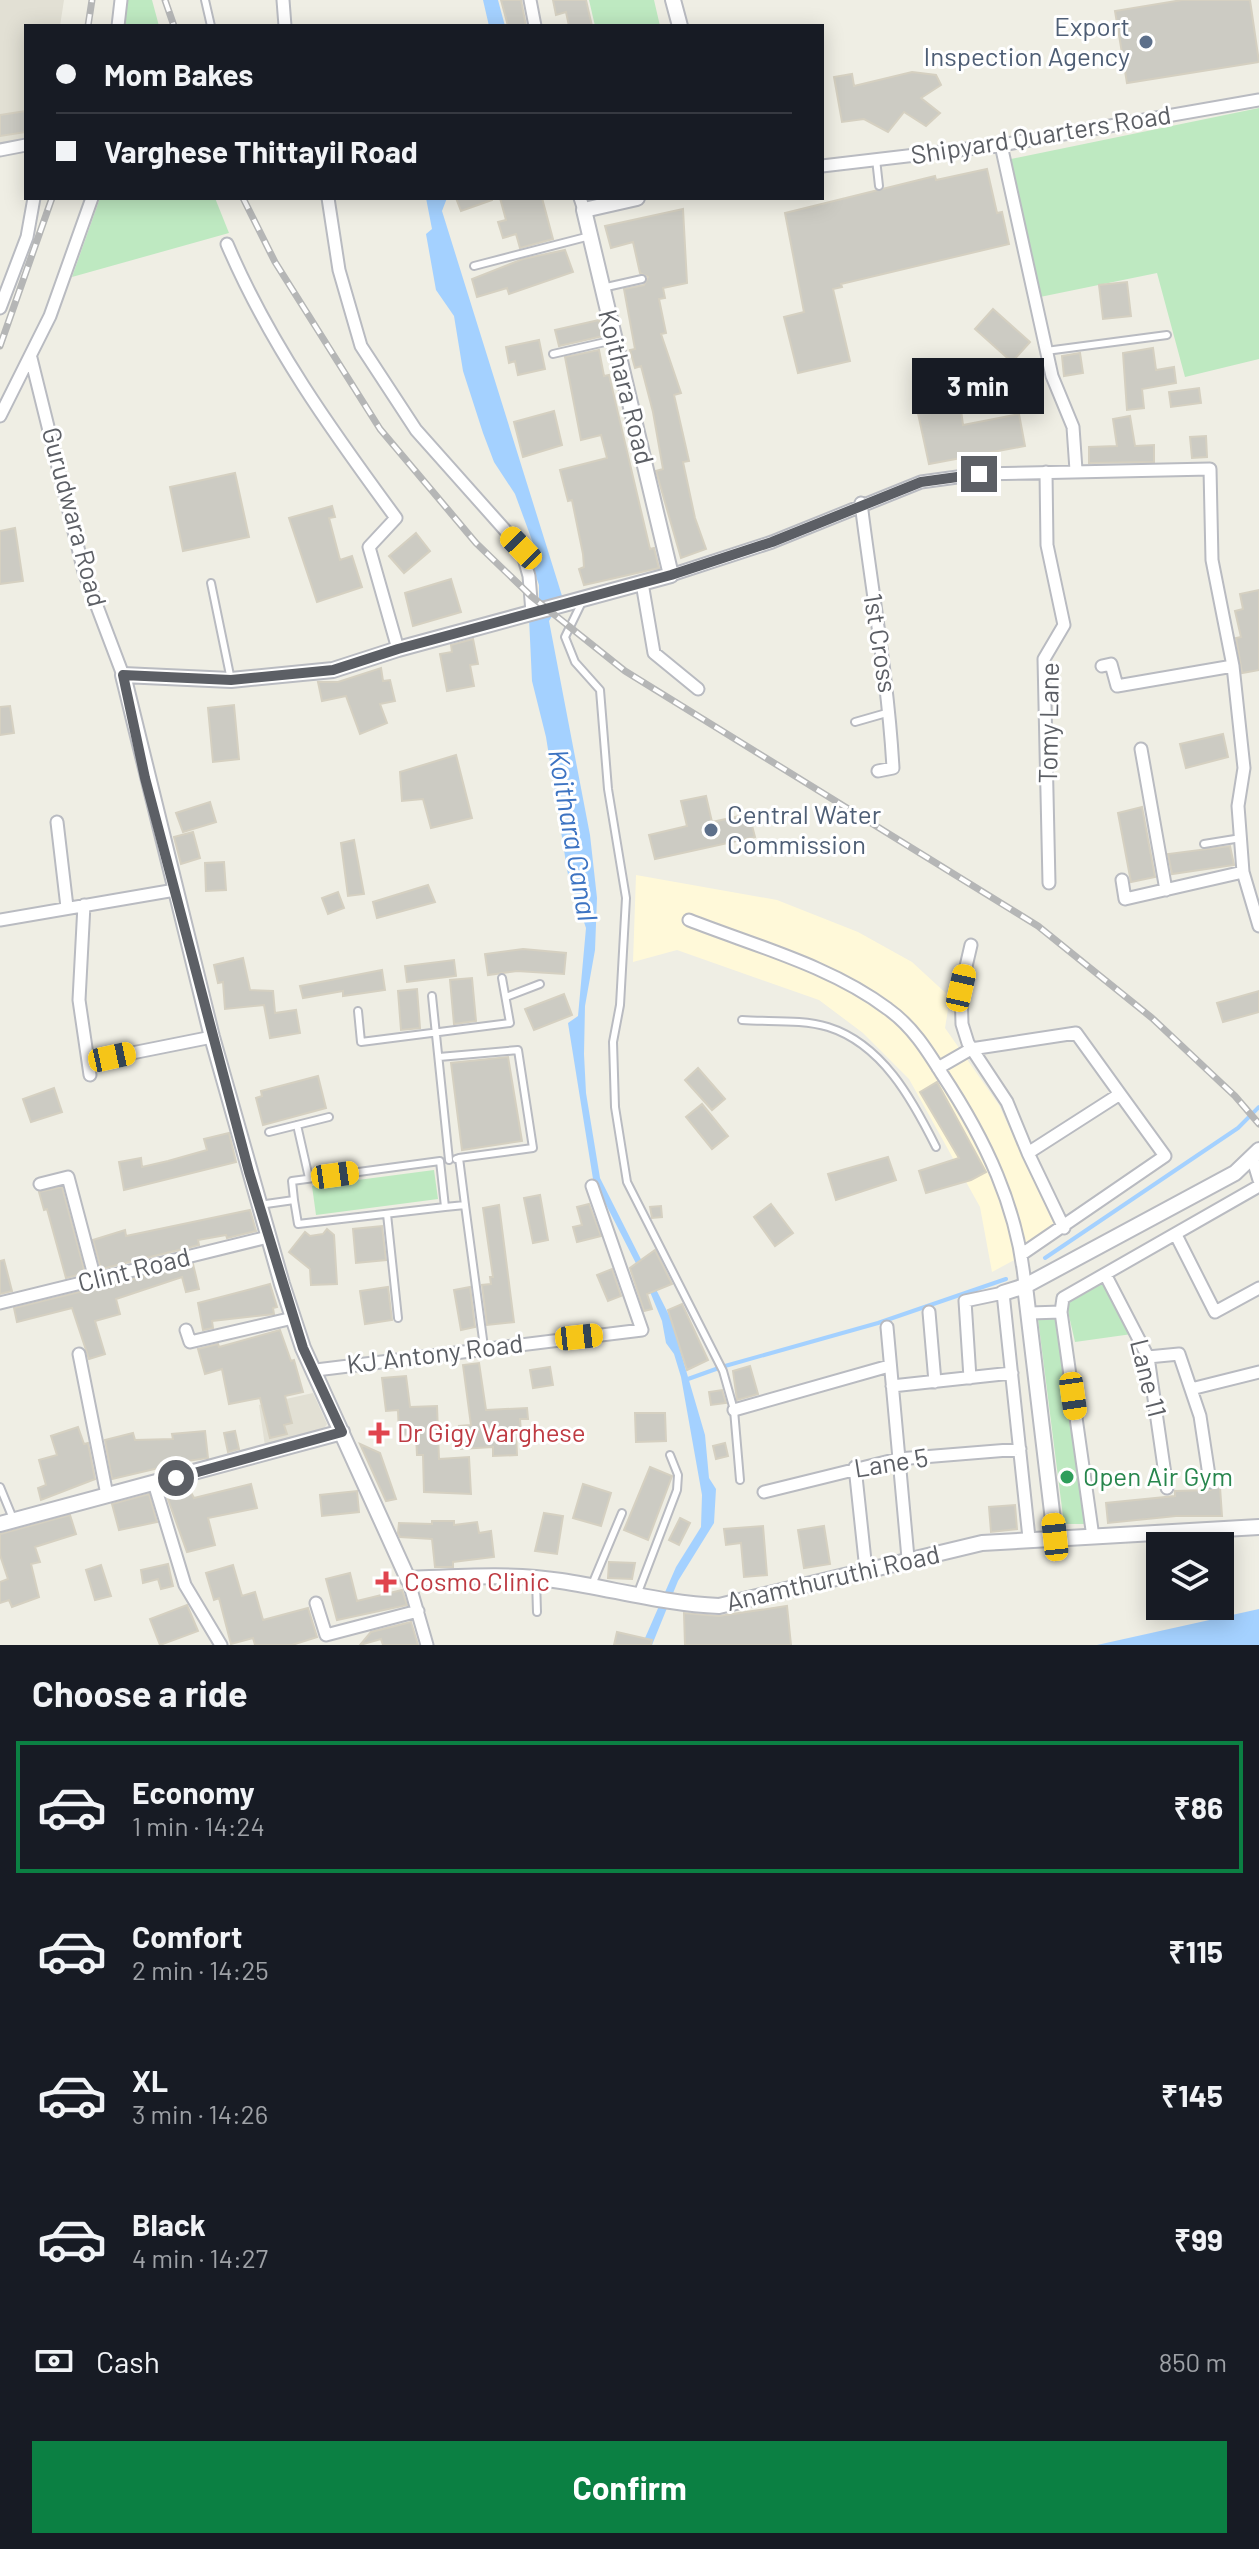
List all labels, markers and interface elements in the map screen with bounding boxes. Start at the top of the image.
place label: Export Inspection Agency [924,10,1130,71]
marker: Export Inspection Agency [1137,33,1155,51]
text: Mom Bakes [104,56,253,92]
street label: Shipyard Quarters Road [908,98,1173,169]
text: Varghese Thittayil Road [104,133,418,169]
street label: Koithara Road [593,306,662,467]
callout: 3 min [913,358,1045,414]
text: 3 min [947,370,1009,401]
street label: Gurudwara Road [37,423,114,610]
route end [961,456,997,492]
car [496,522,546,574]
street label: 1st Cross [858,591,905,695]
street label: Tomy Lane [1031,662,1064,784]
water label: Koithara Canal [542,746,606,923]
place label: Central Water Commission [727,798,882,859]
marker: Central Water Commission [702,821,720,839]
car [944,962,978,1014]
car [86,1040,138,1074]
car [310,1160,360,1190]
street label: Clint Road [74,1240,193,1297]
car [554,1323,604,1351]
street label: KJ Antony Road [345,1326,525,1379]
street label: Lane 11 [1125,1335,1174,1420]
car [1058,1371,1088,1421]
place label: Dr Gigy Varghese [397,1416,586,1447]
marker: Dr Gigy Varghese [368,1422,390,1444]
street label: Lane 5 [852,1440,930,1483]
route start [158,1460,194,1496]
place label: Open Air Gym [1083,1460,1233,1491]
marker: Open Air Gym [1058,1468,1076,1486]
car [1041,1512,1069,1562]
map controls [1146,1532,1234,1620]
button: layers [1146,1532,1234,1620]
street label: Anamthuruthi Road [723,1537,942,1616]
place label: Cosmo Clinic [404,1565,550,1596]
marker: Cosmo Clinic [375,1571,397,1593]
text: Choose a ride [32,1671,248,1714]
icon: car [36,1771,108,1843]
text: Economy [132,1774,255,1810]
text: ₹86 [1174,1789,1223,1825]
text: 1 min · 14:24 [132,1810,265,1841]
icon: car [36,1915,108,1987]
text: Comfort [132,1918,242,1954]
text: ₹115 [1168,1933,1223,1969]
text: 2 min · 14:25 [132,1954,269,1985]
icon: car [36,2059,108,2131]
text: XL [132,2062,168,2098]
text: ₹145 [1161,2077,1223,2113]
text: 3 min · 14:26 [132,2098,268,2129]
icon: car [36,2203,108,2275]
text: Black [132,2206,206,2242]
text: ₹99 [1174,2221,1223,2257]
text: 4 min · 14:27 [132,2242,268,2273]
icon: cash [32,2339,76,2383]
text: Cash [96,2343,160,2379]
text: 850 m [1159,2346,1227,2377]
button: Confirm [32,2441,1227,2533]

